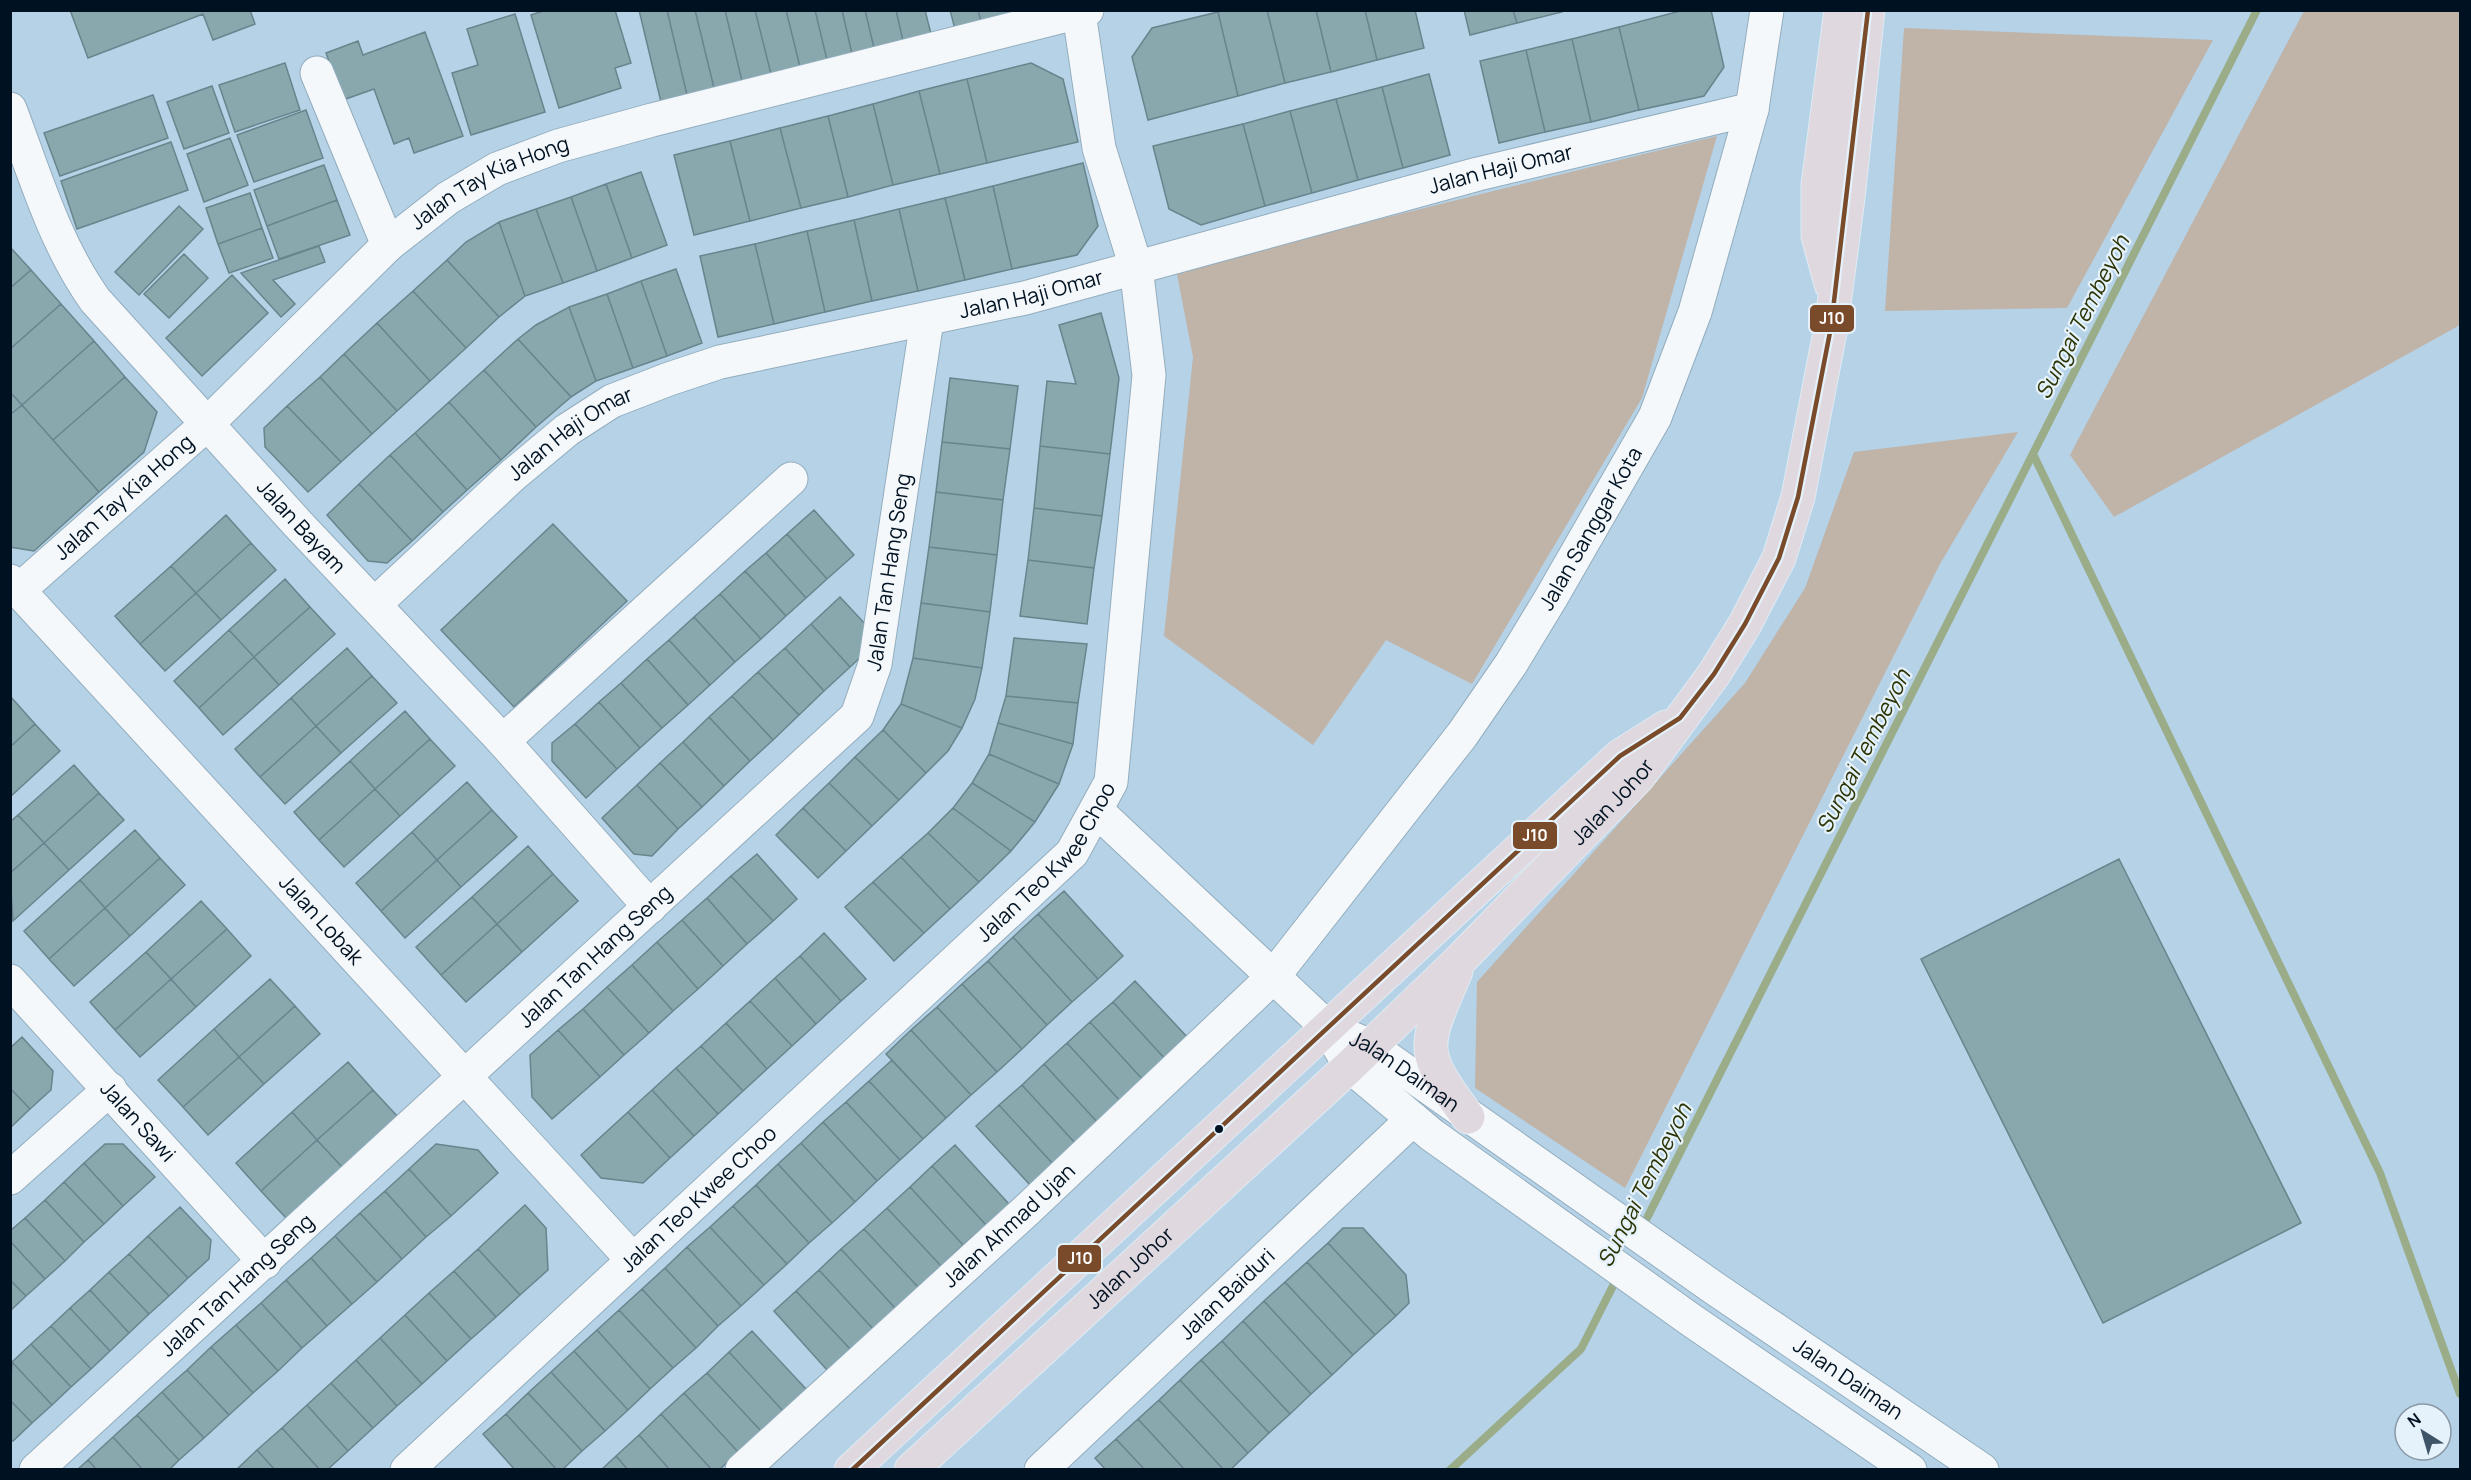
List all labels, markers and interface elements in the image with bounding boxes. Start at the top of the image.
street label: Jalan Tay Kia Hong [404,129,572,235]
street label: Jalan Haji Omar [1425,137,1576,200]
water label: Sungai Tembeyoh [2028,229,2137,404]
street label: Jalan Haji Omar [956,262,1106,324]
line badge: J10 [1809,304,1855,333]
text: J10 [1819,307,1845,329]
street label: Jalan Haji Omar [501,379,637,487]
street label: Jalan Tay Kia Hong [48,428,199,566]
street label: Jalan Sanggar Kota [1532,441,1648,615]
street label: Jalan Tan Hang Seng [859,471,917,674]
street label: Jalan Bayam [251,473,352,579]
water label: Sungai Tembeyoh [1809,663,1918,838]
street label: Jalan Johor [1564,753,1660,851]
street label: Jalan Teo Kwee Choo [970,777,1121,948]
line badge: J10 [1512,821,1558,850]
text: J10 [1522,824,1548,846]
street label: Jalan Lobak [273,868,370,971]
street label: Jalan Tan Hang Seng [512,878,677,1034]
street label: Jalan Daiman [1346,1024,1466,1118]
street label: Jalan Sawi [94,1075,182,1167]
water label: Sungai Tembeyoh [1590,1097,1699,1272]
street label: Jalan Teo Kwee Choo [614,1119,782,1278]
unlabelled marker [1213,1123,1225,1135]
street label: Jalan Ahmad Ujan [936,1157,1081,1293]
street label: Jalan Tan Hang Seng [154,1207,319,1362]
street label: Jalan Johor [1080,1220,1180,1315]
street label: Jalan Baiduri [1173,1242,1280,1345]
line badge: J10 [1057,1244,1102,1273]
text: J10 [1067,1247,1093,1269]
street label: Jalan Daiman [1788,1331,1909,1426]
north arrow [2393,1402,2453,1462]
text: N [2403,1408,2425,1432]

